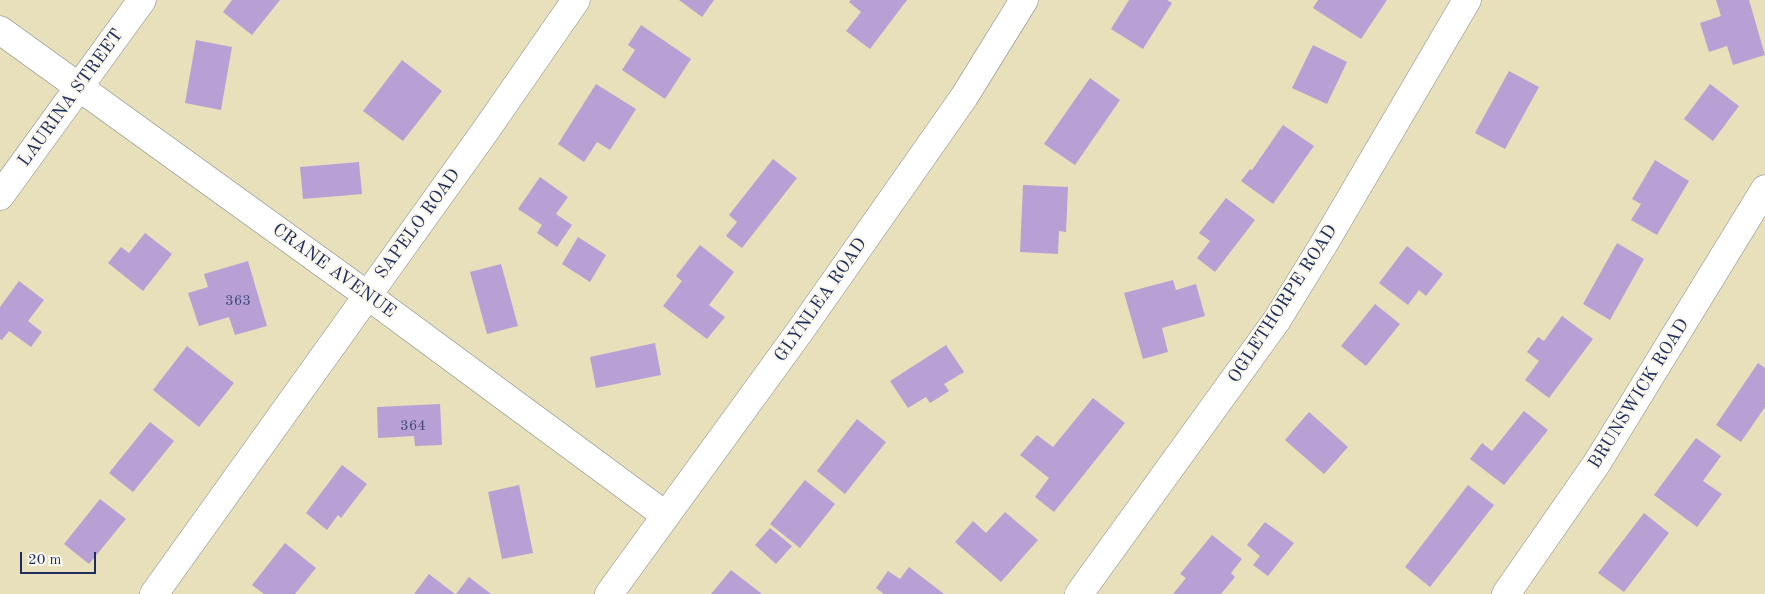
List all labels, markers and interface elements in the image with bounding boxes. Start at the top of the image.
street label: LAURINA STREET [14,25,128,171]
street label: SAPELO ROAD [371,165,465,283]
street label: CRANE AVENUE [268,219,400,323]
street label: OGLETHORPE ROAD [1224,221,1342,387]
street label: GLYNLEA ROAD [770,234,872,366]
house number: 363 [225,292,251,310]
street label: BRUNSWICK ROAD [1584,315,1694,473]
house number: 364 [400,417,426,435]
scale bar [22,542,99,574]
text: 20 m [28,553,62,568]

